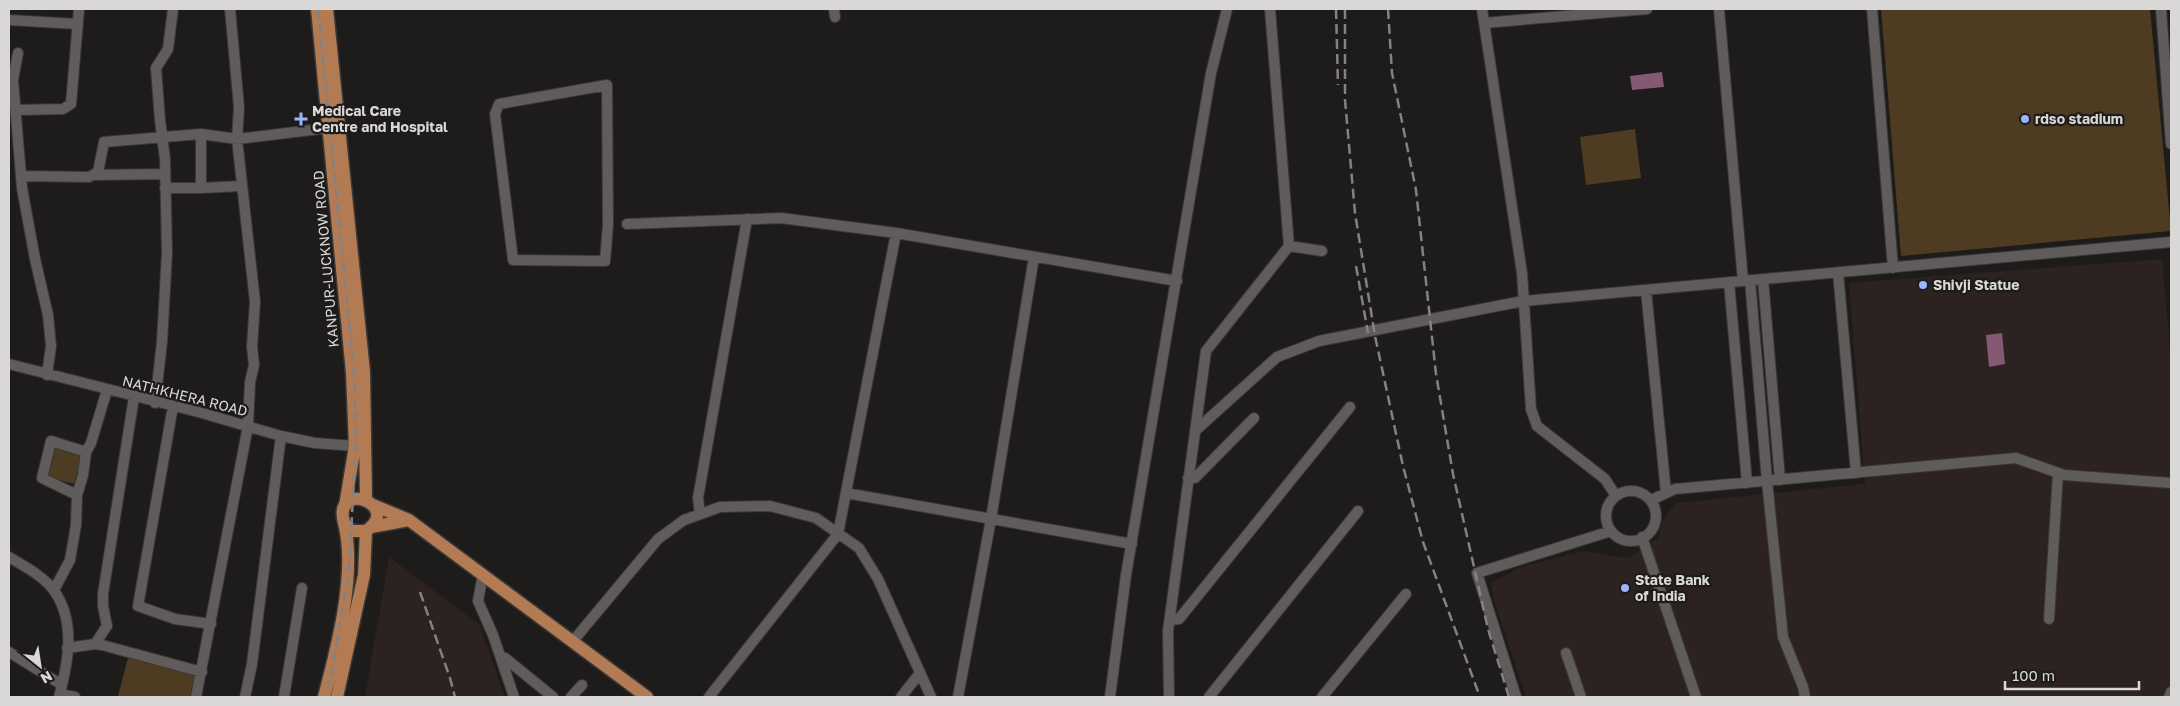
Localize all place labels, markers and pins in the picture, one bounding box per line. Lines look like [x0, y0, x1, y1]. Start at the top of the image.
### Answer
place label: Medical Care Centre and Hospital [312, 102, 448, 135]
place label: rdso stadium [2035, 110, 2123, 127]
marker: Medical Care Centre and Hospital [294, 112, 308, 126]
marker: rdso stadium [2019, 113, 2031, 125]
place label: Shivji Statue [1933, 276, 2019, 293]
marker: Shivji Statue [1917, 279, 1929, 291]
place label: State Bank of India [1635, 571, 1710, 604]
marker: State Bank of India [1619, 582, 1631, 594]

